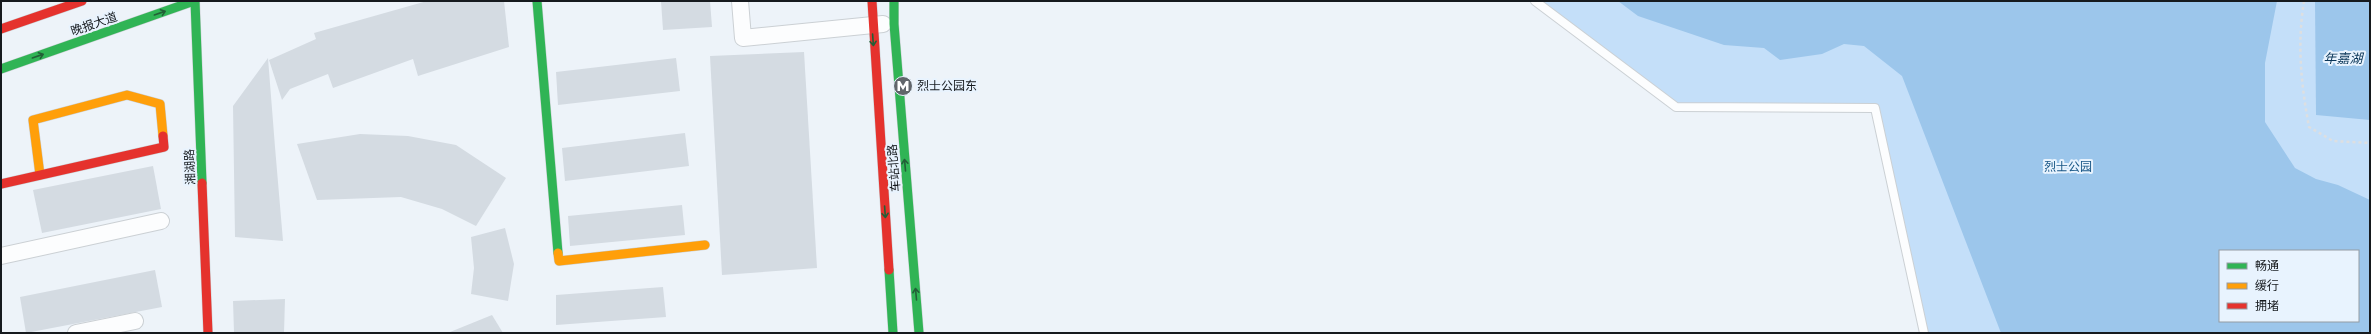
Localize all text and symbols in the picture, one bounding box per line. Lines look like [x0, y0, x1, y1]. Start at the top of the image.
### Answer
one-way arrow [154, 9, 167, 16]
street label: 晚报大道 [69, 10, 120, 40]
one-way arrow [870, 33, 877, 46]
one-way arrow [31, 52, 44, 59]
water label: 年嘉湖 [2323, 52, 2364, 68]
metro station icon: 烈士公园东 [892, 75, 914, 97]
place label: 烈士公园东 [917, 79, 977, 95]
street label: 车站北路 [885, 143, 905, 193]
street label: 湘湖路 [182, 149, 200, 185]
one-way arrow [902, 159, 909, 172]
park label: 烈士公园 [2044, 160, 2092, 176]
one-way arrow [882, 205, 889, 218]
legend [2219, 250, 2359, 322]
text: 畅通 [2255, 259, 2279, 275]
text: 缓行 [2255, 279, 2279, 295]
one-way arrow [912, 288, 919, 301]
text: 拥堵 [2255, 299, 2279, 315]

